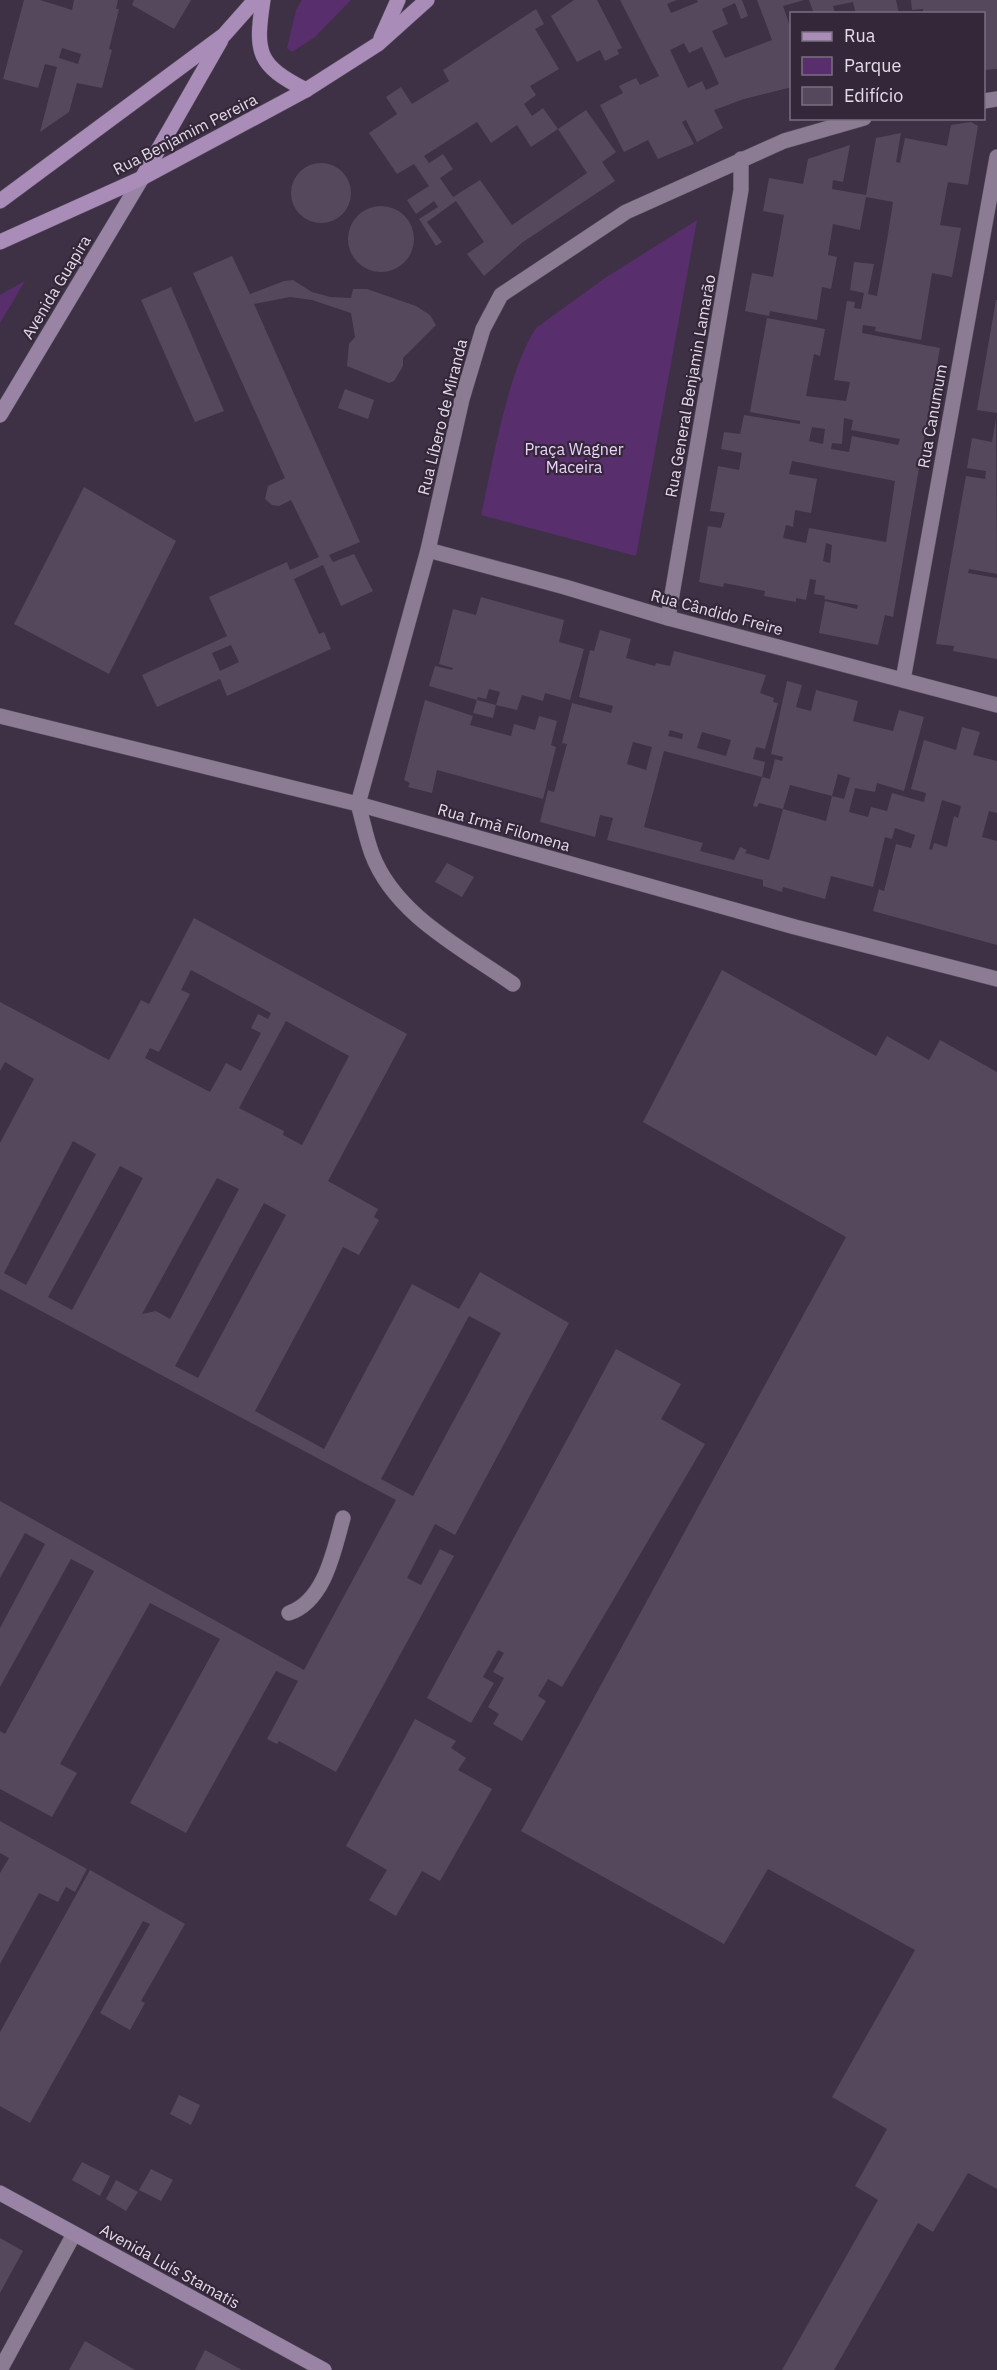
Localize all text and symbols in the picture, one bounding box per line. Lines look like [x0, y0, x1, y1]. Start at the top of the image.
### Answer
legend [790, 12, 985, 120]
text: Rua [844, 24, 876, 47]
text: Parque [844, 54, 902, 77]
text: Edifício [844, 84, 903, 107]
street label: Rua Benjamim Pereira [109, 89, 261, 179]
street label: Avenida Guapira [17, 231, 95, 343]
street label: Rua General Benjamin Lamarão [661, 273, 719, 499]
street label: Rua Líbero de Miranda [413, 336, 471, 497]
street label: Rua Canumum [913, 362, 951, 470]
park label: Praça Wagner Maceira [524, 439, 624, 477]
street label: Rua Cândido Freire [649, 585, 786, 639]
street label: Rua Irmã Filomena [435, 799, 573, 856]
street label: Avenida Luís Stamatis [96, 2219, 244, 2313]

